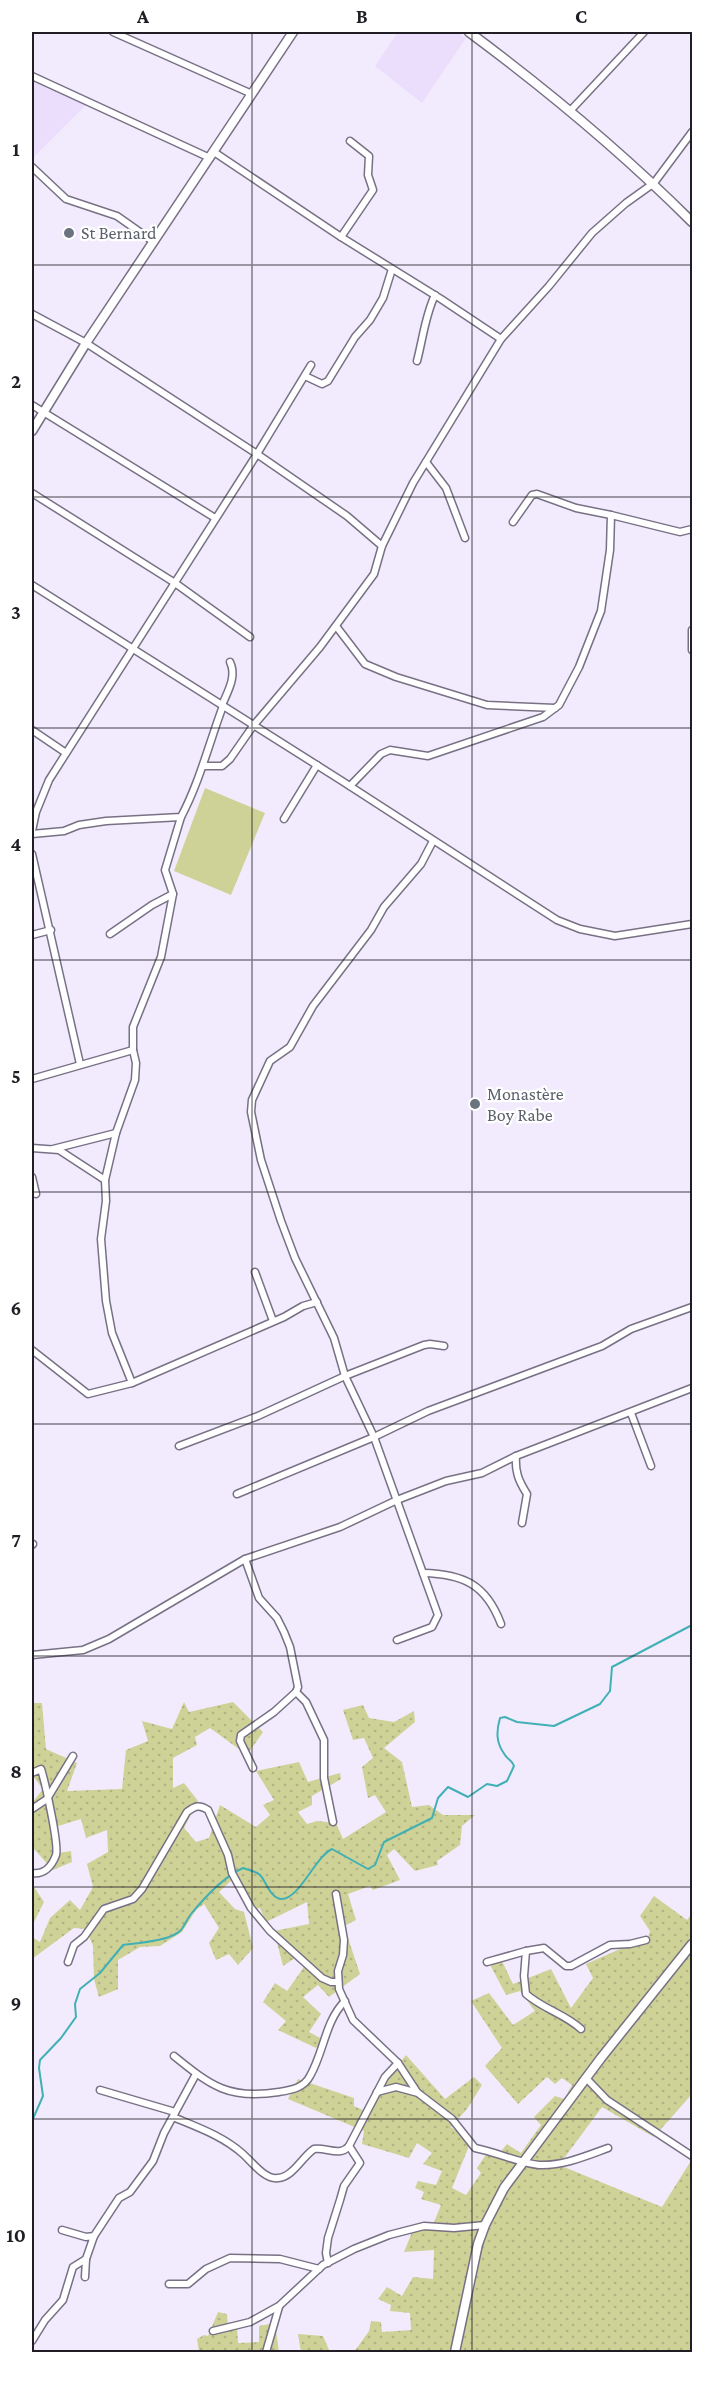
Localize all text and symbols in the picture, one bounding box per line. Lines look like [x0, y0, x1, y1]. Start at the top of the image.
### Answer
text: A [136, 5, 150, 27]
text: B [356, 5, 368, 27]
text: C [575, 5, 587, 27]
text: 1 [12, 138, 20, 160]
place label: St Bernard [81, 223, 157, 243]
marker: St Bernard [62, 226, 76, 240]
text: 2 [11, 370, 21, 392]
text: 3 [11, 601, 21, 623]
text: 4 [11, 833, 22, 855]
text: 5 [11, 1065, 21, 1087]
place label: Monastère Boy Rabe [487, 1084, 564, 1125]
marker: Monastère Boy Rabe [468, 1097, 482, 1111]
text: 6 [11, 1297, 21, 1319]
text: 7 [11, 1529, 21, 1551]
text: 8 [10, 1760, 22, 1782]
text: 9 [11, 1992, 21, 2014]
text: 10 [6, 2224, 26, 2246]

